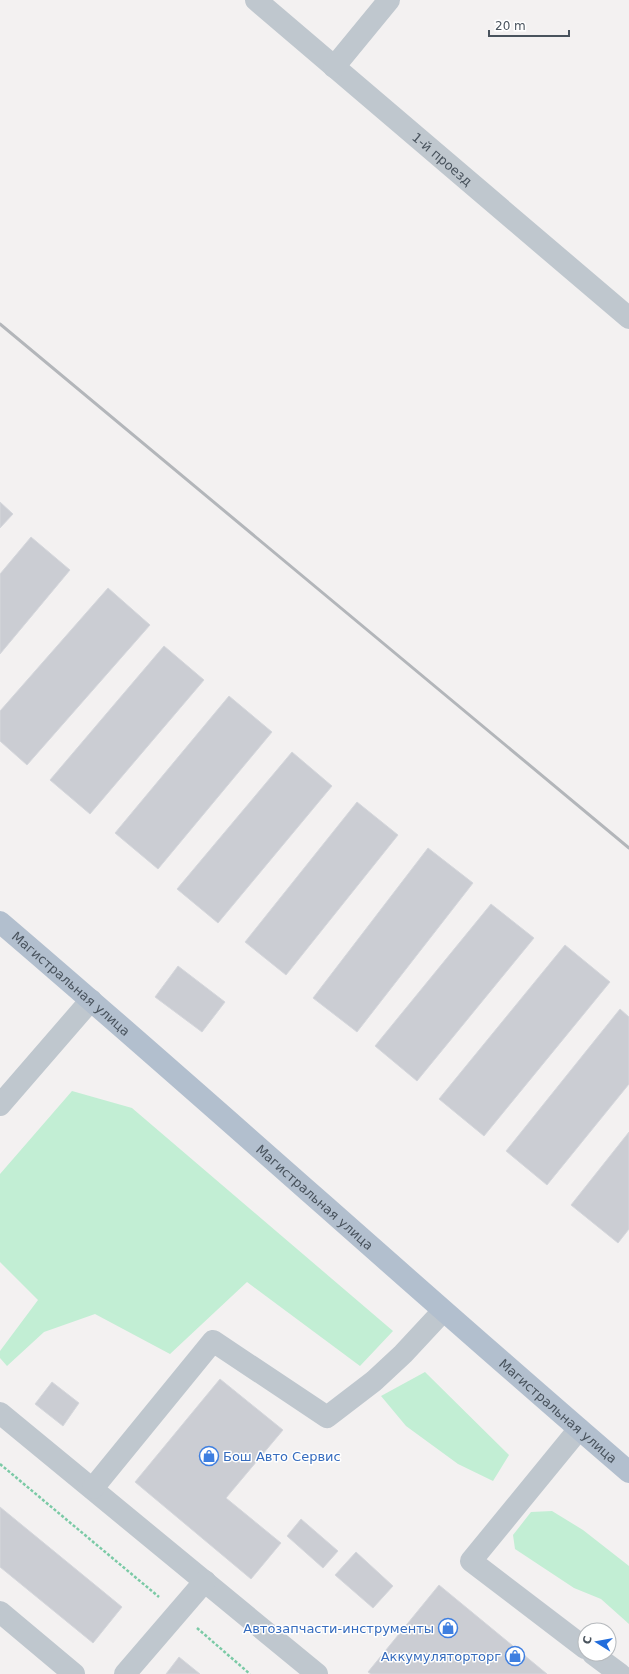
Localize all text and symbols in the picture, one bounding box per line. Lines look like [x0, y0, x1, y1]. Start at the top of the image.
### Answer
scale bar [489, 12, 569, 38]
text: 20 m [495, 19, 526, 33]
street label: 1-й проезд [409, 129, 476, 189]
street label: Магистральная улица [9, 928, 133, 1039]
street label: Магистральная улица [253, 1141, 376, 1253]
street label: Магистральная улица [496, 1356, 620, 1466]
shop icon: Бош Авто Сервис [198, 1445, 220, 1467]
place label: Бош Авто Сервис [223, 1449, 341, 1464]
shop icon: Автозапчасти-инструменты [437, 1617, 459, 1639]
place label: Автозапчасти-инструменты [243, 1621, 434, 1636]
north arrow [577, 1622, 617, 1662]
text: С [581, 1635, 595, 1645]
shop icon: Аккумуляторторг [504, 1645, 526, 1667]
place label: Аккумуляторторг [381, 1649, 501, 1664]

